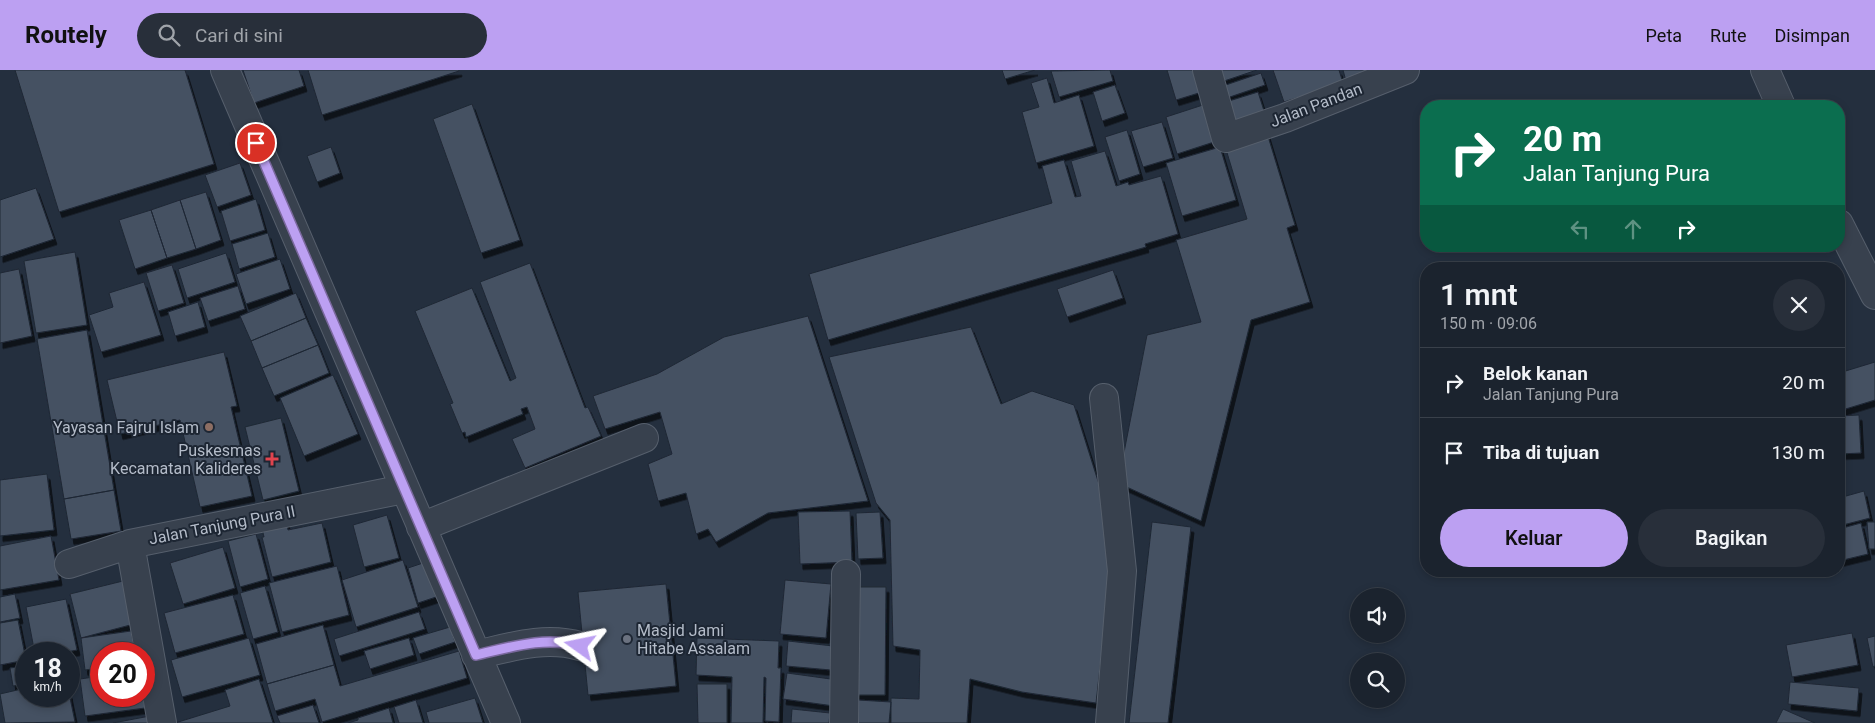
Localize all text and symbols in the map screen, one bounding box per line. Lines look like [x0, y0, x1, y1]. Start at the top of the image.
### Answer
search box [137, 13, 487, 58]
text: Routely [25, 21, 107, 49]
icon: search [155, 21, 183, 49]
text: Cari di sini [195, 24, 283, 47]
text: Peta [1646, 25, 1682, 46]
text: Rute [1710, 25, 1747, 46]
text: Disimpan [1775, 25, 1850, 46]
street label: Jalan Pandan [1267, 79, 1365, 131]
text: 20 m [1523, 119, 1602, 160]
icon: right [1440, 120, 1505, 185]
pin [235, 122, 277, 164]
icon: arrive [242, 129, 270, 157]
text: Jalan Tanjung Pura [1523, 161, 1710, 186]
icon: left [1566, 215, 1594, 243]
icon: ahead [1619, 215, 1647, 243]
icon: right [1672, 215, 1700, 243]
text: 1 mnt [1440, 277, 1518, 312]
button: close [1773, 279, 1825, 331]
text: 150 m · 09:06 [1440, 314, 1537, 333]
text: Belok kanan [1483, 362, 1588, 385]
icon: right [1440, 369, 1468, 397]
text: 20 m [1782, 371, 1825, 394]
text: Jalan Tanjung Pura [1483, 385, 1619, 404]
place label: Yayasan Fajrul Islam [53, 418, 199, 437]
marker: Yayasan Fajrul Islam [203, 421, 215, 433]
icon: arrive [1440, 439, 1468, 467]
place label: Puskesmas Kecamatan Kalideres [110, 441, 261, 478]
text: Tiba di tujuan [1483, 441, 1599, 464]
text: 130 m [1772, 441, 1825, 464]
marker: Puskesmas Kecamatan Kalideres [265, 452, 279, 466]
street label: Jalan Tanjung Pura II [147, 501, 297, 549]
button: Keluar [1440, 509, 1628, 567]
button: Bagikan [1638, 509, 1825, 567]
map controls [1350, 588, 1405, 708]
button: sound [1350, 588, 1405, 643]
position arrow [553, 619, 605, 671]
place label: Masjid Jami Hitabe Assalam [637, 621, 750, 658]
marker: Masjid Jami Hitabe Assalam [621, 633, 633, 645]
speed limit sign: 20 [90, 642, 155, 707]
button: search [1350, 653, 1405, 708]
text: 18 [33, 654, 62, 683]
text: km/h [33, 680, 62, 694]

